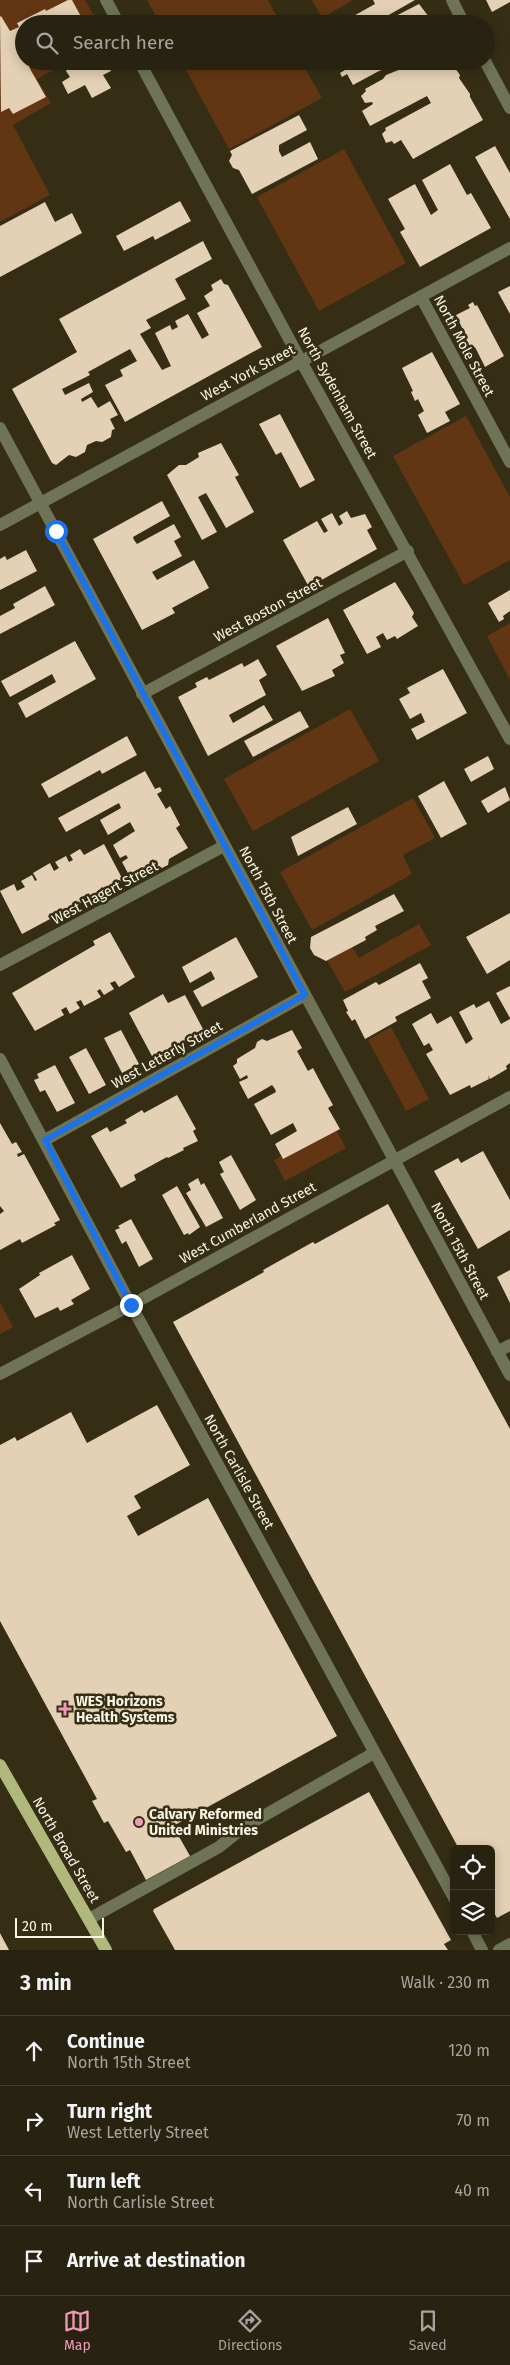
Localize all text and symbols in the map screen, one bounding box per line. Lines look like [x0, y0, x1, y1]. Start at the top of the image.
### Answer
search box [15, 15, 495, 70]
icon: search [33, 29, 61, 57]
text: Search here [73, 31, 174, 54]
street label: North Mole Street [430, 292, 498, 400]
street label: North Sydenham Street [294, 324, 381, 463]
street label: West York Street [198, 341, 299, 405]
route start [45, 520, 68, 543]
street label: West Boston Street [211, 574, 326, 646]
street label: North 15th Street [235, 843, 301, 948]
street label: West Hagert Street [49, 857, 162, 928]
street label: West Letterly Street [109, 1017, 226, 1093]
street label: West Cumberland Street [177, 1178, 320, 1268]
street label: North 15th Street [427, 1199, 493, 1304]
route end [120, 1294, 143, 1317]
street label: North Carlisle Street [200, 1412, 278, 1533]
place label: WES Horizons Health Systems [76, 1693, 175, 1726]
marker: WES Horizons Health Systems [58, 1702, 72, 1716]
street label: North Broad Street [29, 1794, 104, 1907]
place label: Calvary Reformed United Ministries [149, 1806, 262, 1839]
marker: Calvary Reformed United Ministries [133, 1816, 145, 1828]
map controls [450, 1845, 495, 1935]
button: locate [450, 1845, 495, 1890]
button: layers [450, 1890, 495, 1935]
scale bar [15, 1915, 104, 1938]
text: 20 m [22, 1918, 52, 1935]
text: 3 min [20, 1970, 72, 1996]
text: Walk · 230 m [401, 1973, 490, 1992]
text: Continue [67, 2030, 145, 2053]
icon: ahead [20, 2037, 48, 2065]
text: 120 m [448, 2041, 490, 2060]
text: North 15th Street [67, 2053, 190, 2072]
text: Turn right [67, 2100, 152, 2123]
icon: right [20, 2107, 48, 2135]
text: 70 m [456, 2111, 490, 2130]
text: West Letterly Street [67, 2123, 209, 2142]
text: Turn left [67, 2170, 141, 2193]
icon: left [20, 2177, 48, 2205]
text: 40 m [455, 2181, 490, 2200]
text: North Carlisle Street [67, 2193, 214, 2212]
icon: arrive [20, 2247, 48, 2275]
text: Arrive at destination [67, 2249, 246, 2272]
tab: Map [63, 2307, 91, 2354]
tab: Directions [218, 2307, 282, 2354]
tab: Saved [409, 2307, 447, 2354]

